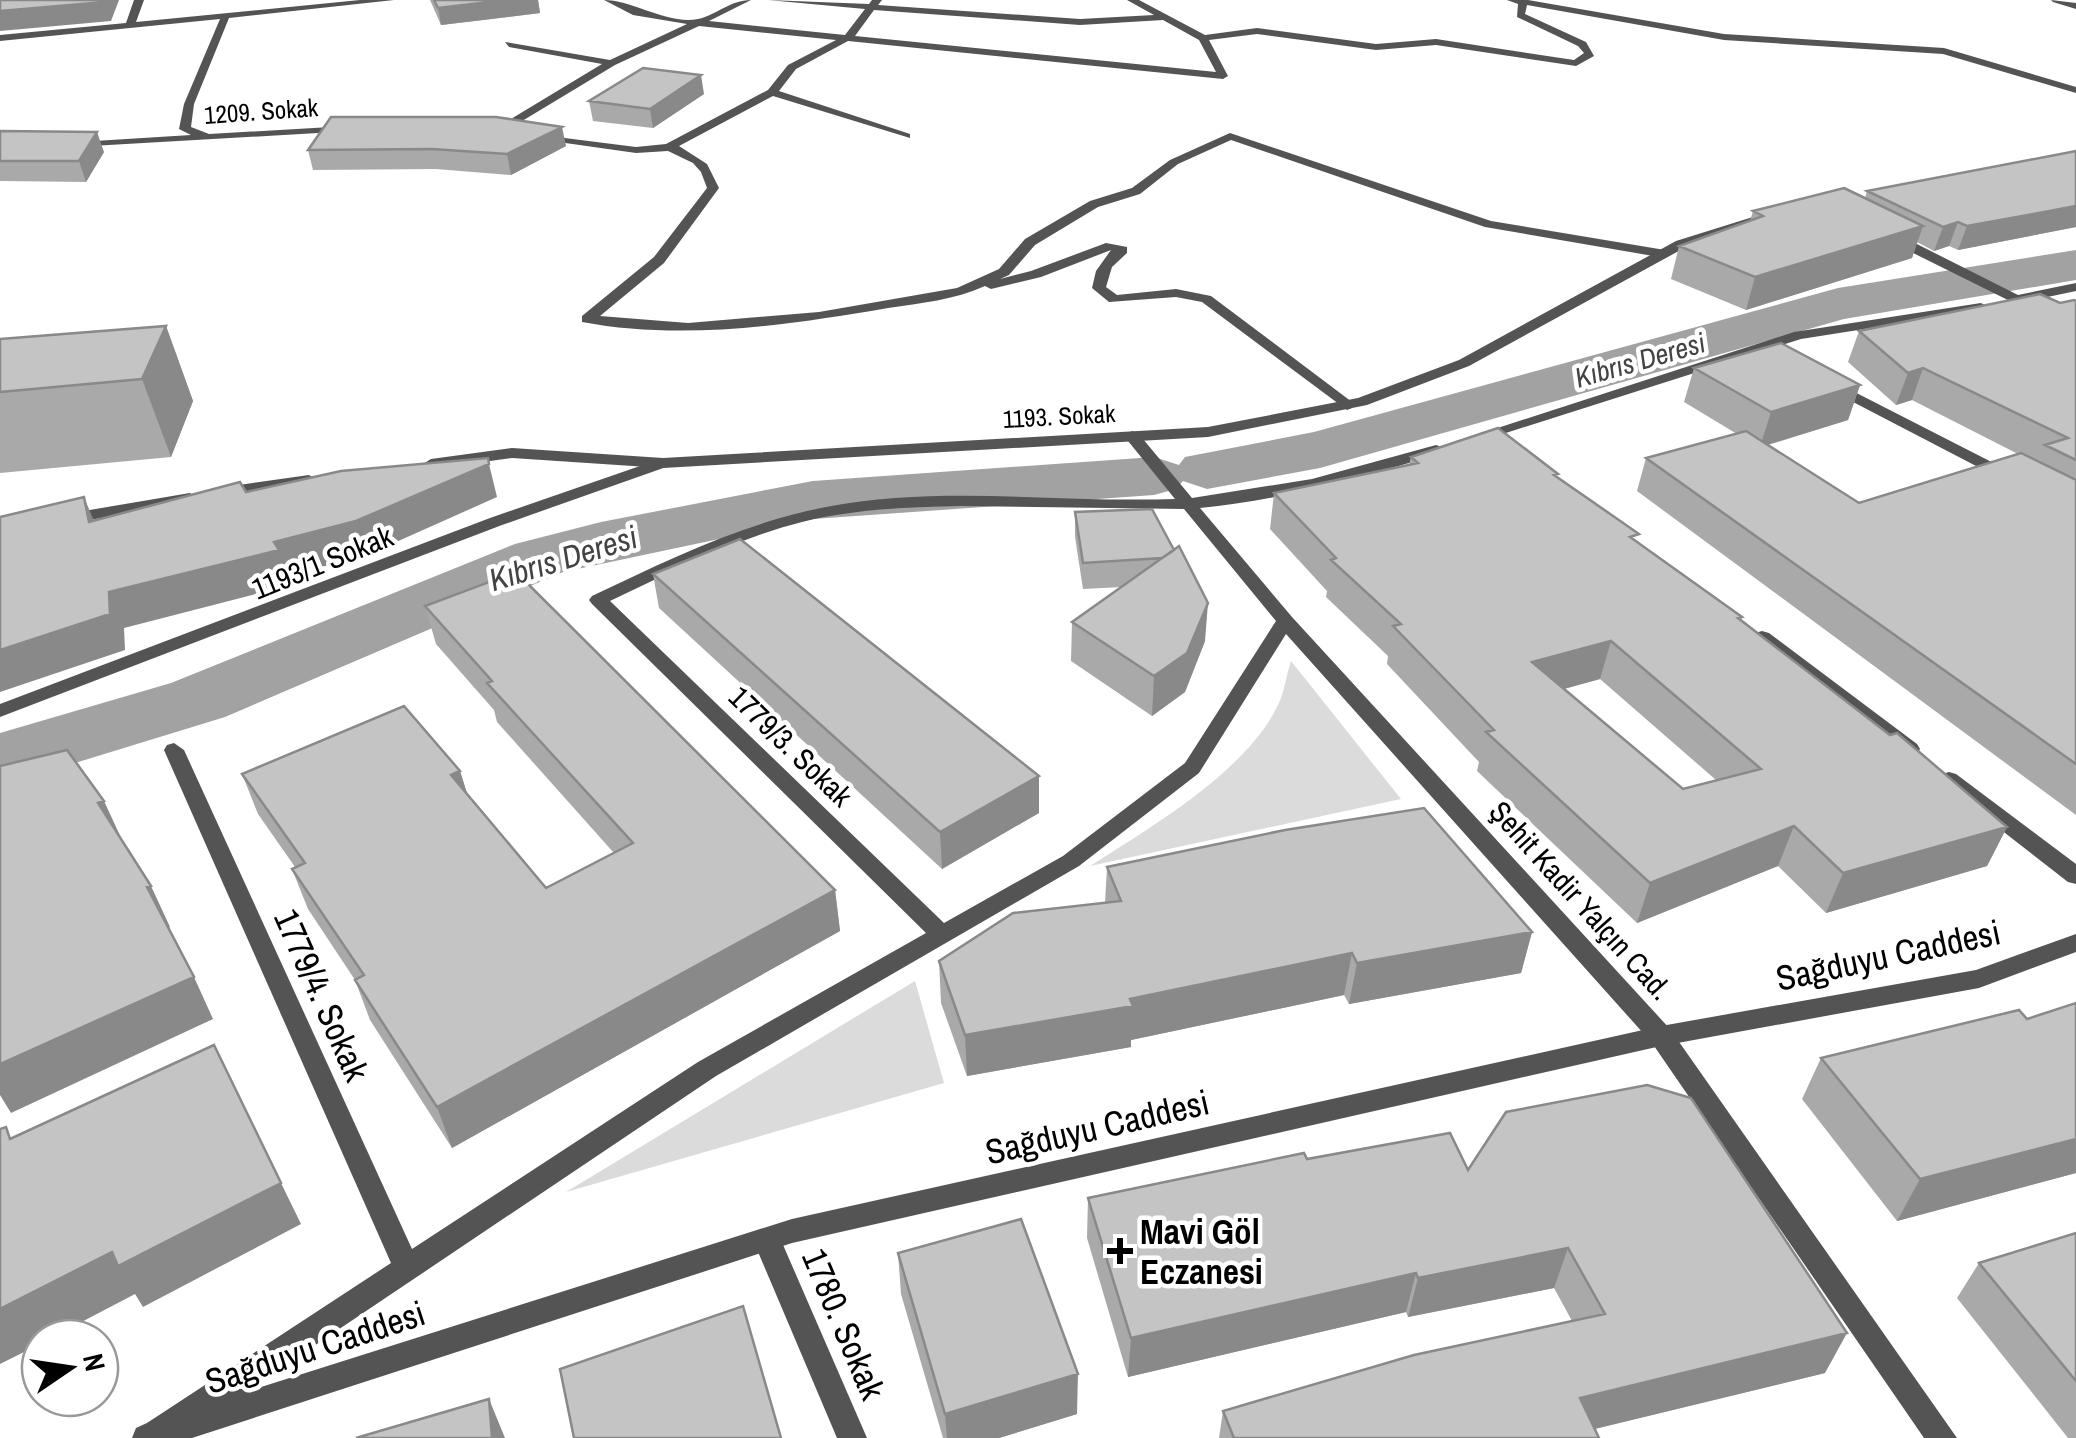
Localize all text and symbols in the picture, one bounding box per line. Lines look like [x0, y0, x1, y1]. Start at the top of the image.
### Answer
street label: 1209. Sokak [203, 90, 320, 132]
water label: Kıbrıs Deresi [1570, 323, 1710, 397]
street label: 1193. Sokak [1002, 396, 1117, 436]
street label: 1193/1 Sokak [246, 515, 399, 608]
water label: Kıbrıs Deresi [483, 515, 643, 601]
street label: 1779/3. Sokak [721, 677, 862, 816]
street label: Şehit Kadir Yalçın Cad. [1481, 792, 1681, 1008]
street label: 1779/4. Sokak [263, 902, 381, 1089]
street label: Sağduyu Caddesi [1772, 908, 2004, 1002]
street label: Sağduyu Caddesi [981, 1078, 1213, 1176]
place label: Mavi Göl Eczanesi [1140, 1208, 1263, 1295]
marker: Mavi Göl Eczanesi [1109, 1240, 1131, 1262]
street label: 1780. Sokak [791, 1241, 897, 1407]
street label: Sağduyu Caddesi [199, 1289, 431, 1405]
north arrow [20, 1318, 120, 1418]
text: N [74, 1350, 115, 1375]

